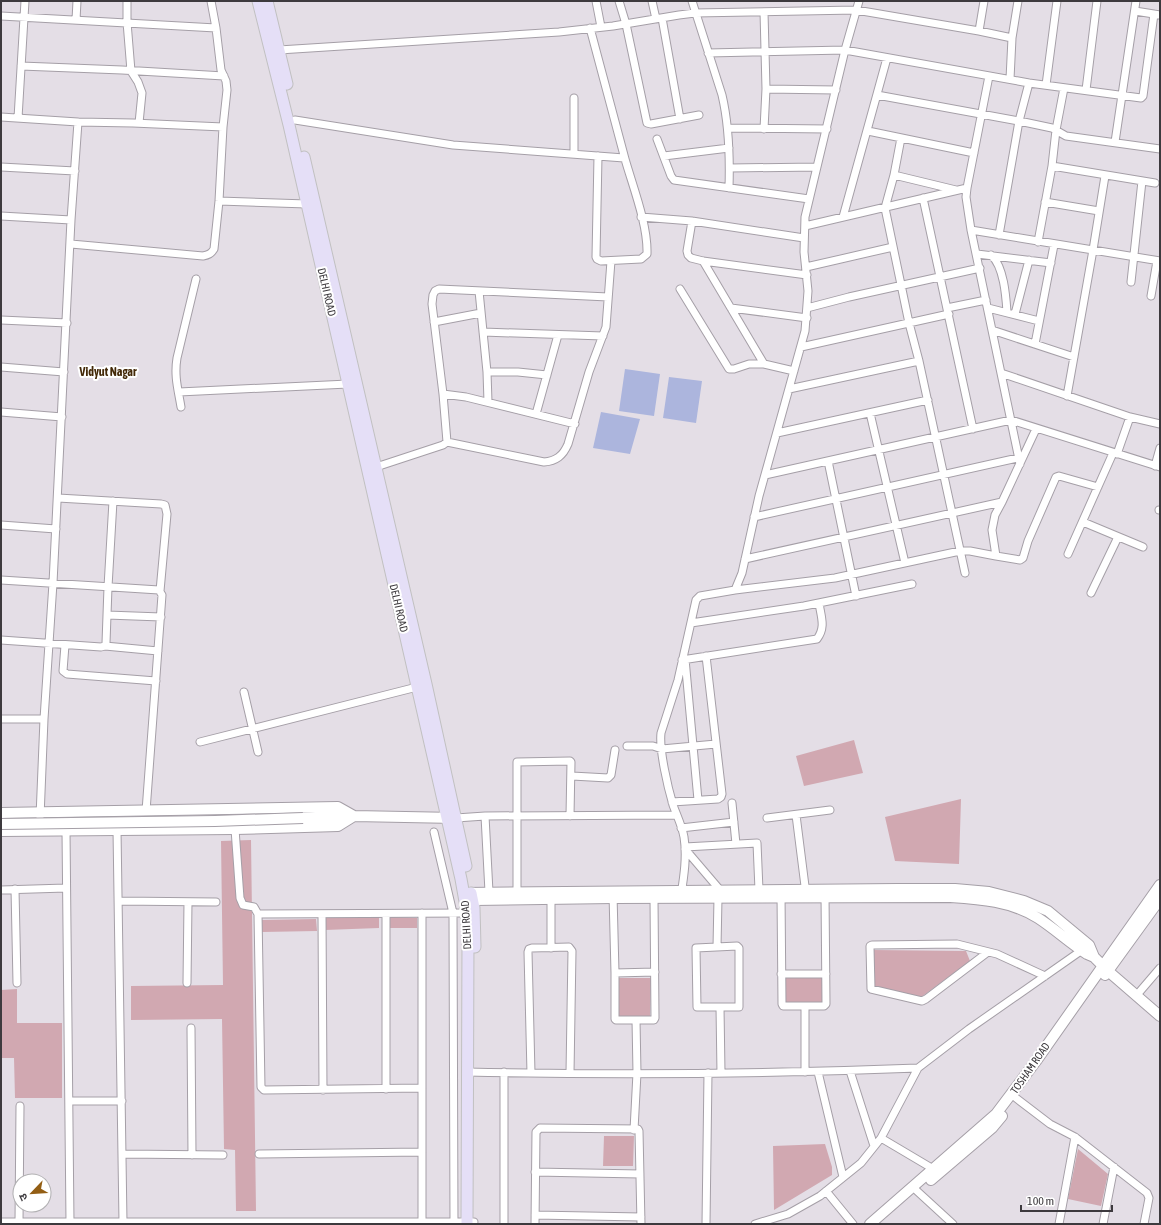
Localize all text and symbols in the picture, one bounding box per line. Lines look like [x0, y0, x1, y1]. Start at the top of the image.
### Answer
street label: DELHI ROAD [316, 267, 338, 317]
district label: Vidyut Nagar [79, 365, 137, 379]
street label: DELHI ROAD [388, 583, 410, 633]
street label: DELHI ROAD [459, 900, 473, 950]
street label: TOSHAM ROAD [1008, 1040, 1052, 1096]
north arrow [12, 1173, 52, 1213]
scale bar [1021, 1187, 1112, 1213]
text: उ [16, 1191, 30, 1203]
text: 100 m [1027, 1194, 1054, 1208]

